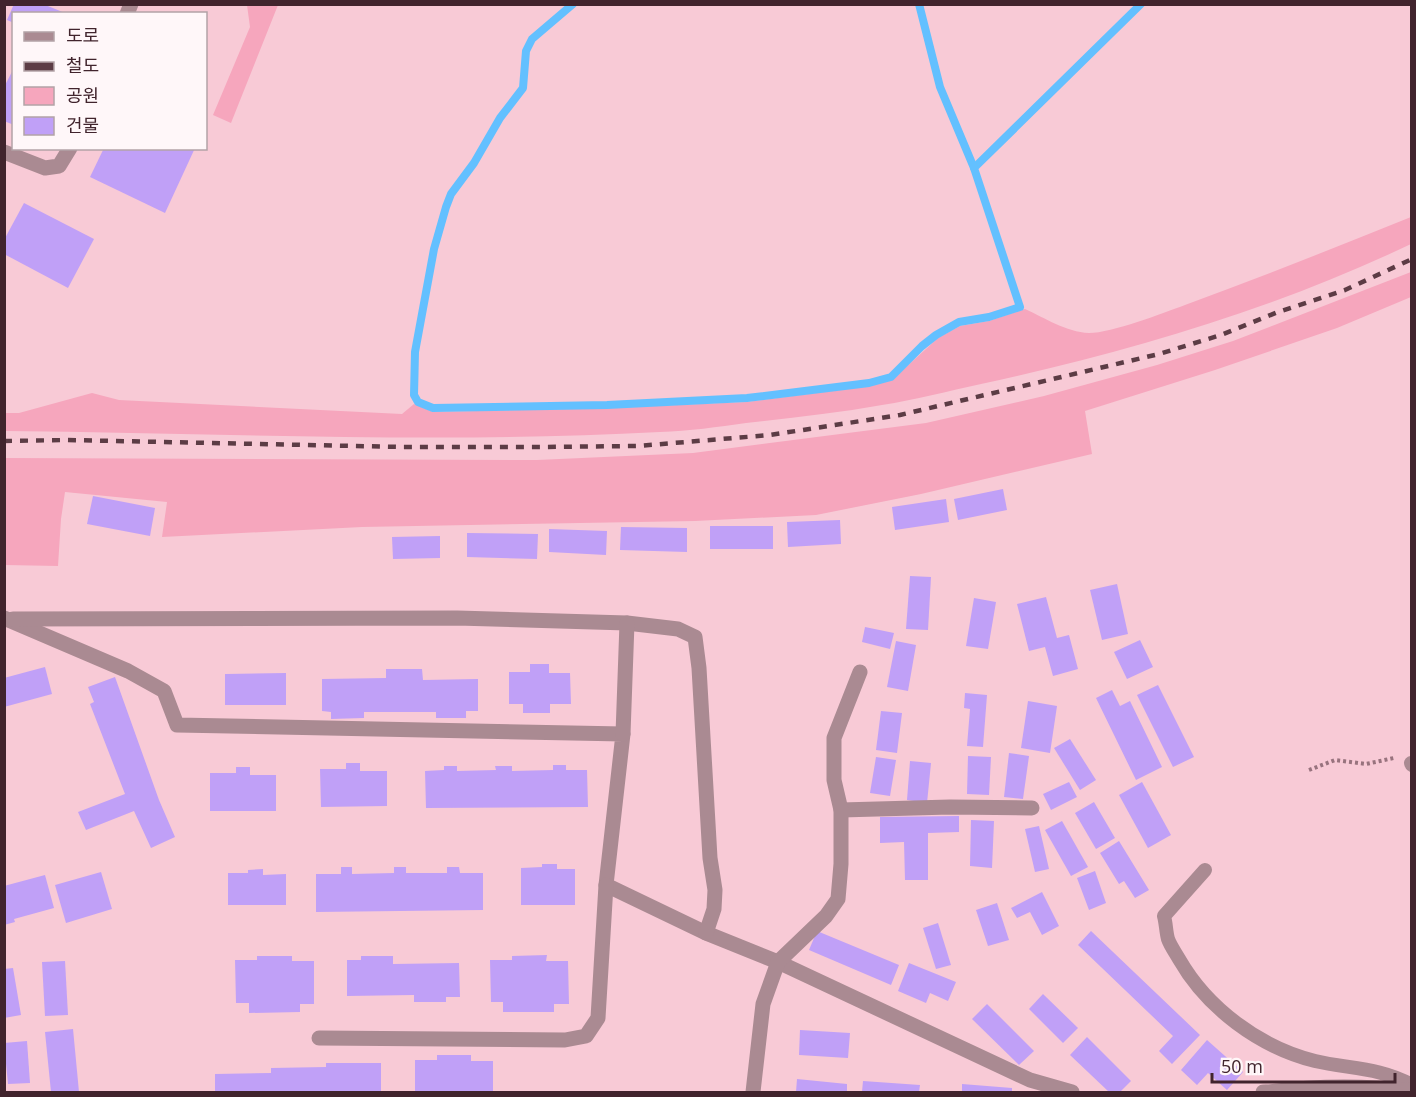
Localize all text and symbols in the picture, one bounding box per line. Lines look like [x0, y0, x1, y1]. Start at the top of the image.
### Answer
legend [12, 12, 207, 150]
text: 도로 [66, 23, 99, 47]
text: 철도 [66, 53, 99, 77]
text: 공원 [66, 83, 99, 107]
text: 건물 [66, 113, 99, 137]
scale bar [1212, 1046, 1395, 1084]
text: 50 m [1221, 1054, 1263, 1078]

